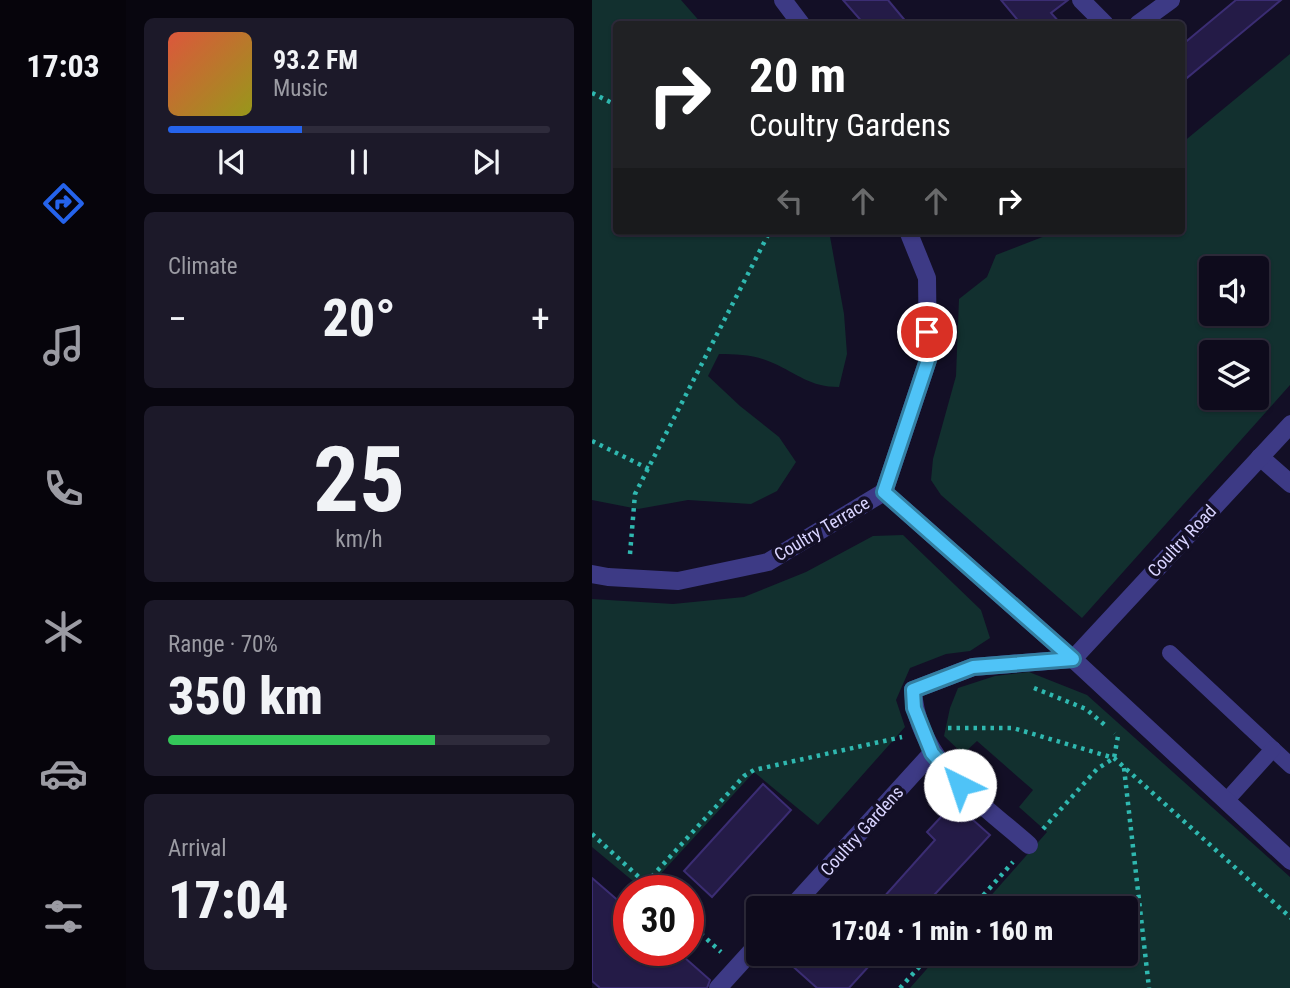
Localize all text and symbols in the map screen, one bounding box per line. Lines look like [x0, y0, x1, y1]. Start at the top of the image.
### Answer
text: 93.2 FM [273, 45, 358, 75]
text: 17:03 [26, 47, 100, 85]
text: 20 m [749, 47, 846, 104]
icon: right [634, 49, 725, 140]
text: Music [273, 75, 328, 102]
text: Coultry Gardens [749, 106, 951, 144]
icon: previous [213, 143, 251, 181]
icon: pause [340, 143, 378, 181]
icon: next [467, 143, 505, 181]
icon: directions [39, 179, 88, 228]
icon: left [771, 182, 809, 220]
icon: ahead [844, 182, 882, 220]
icon: ahead [917, 182, 955, 220]
icon: right [990, 182, 1028, 220]
text: Climate [168, 253, 238, 280]
map controls [1199, 256, 1269, 410]
button: sound [1199, 256, 1269, 326]
text: 20° [322, 288, 396, 349]
text: − [168, 297, 187, 341]
text: + [531, 297, 550, 341]
pin [897, 302, 957, 362]
icon: arrive [908, 313, 946, 351]
icon: music [39, 321, 88, 370]
button: layers [1199, 340, 1269, 410]
text: 25 [313, 427, 405, 533]
icon: phone [39, 464, 88, 513]
street label: Coultry Terrace [770, 492, 873, 565]
street label: Coultry Road [1143, 500, 1220, 581]
text: km/h [335, 526, 383, 553]
icon: climate [39, 607, 88, 656]
text: Range · 70% [168, 631, 278, 658]
text: 350 km [168, 666, 323, 727]
position arrow [923, 748, 997, 822]
icon: car [39, 749, 88, 798]
street label: Coultry Gardens [816, 781, 907, 880]
text: Arrival [168, 835, 227, 862]
text: 17:04 [168, 870, 288, 931]
speed limit sign: 30 [613, 875, 704, 966]
icon: filters [39, 892, 88, 941]
text: 17:04 · 1 min · 160 m [831, 916, 1053, 946]

